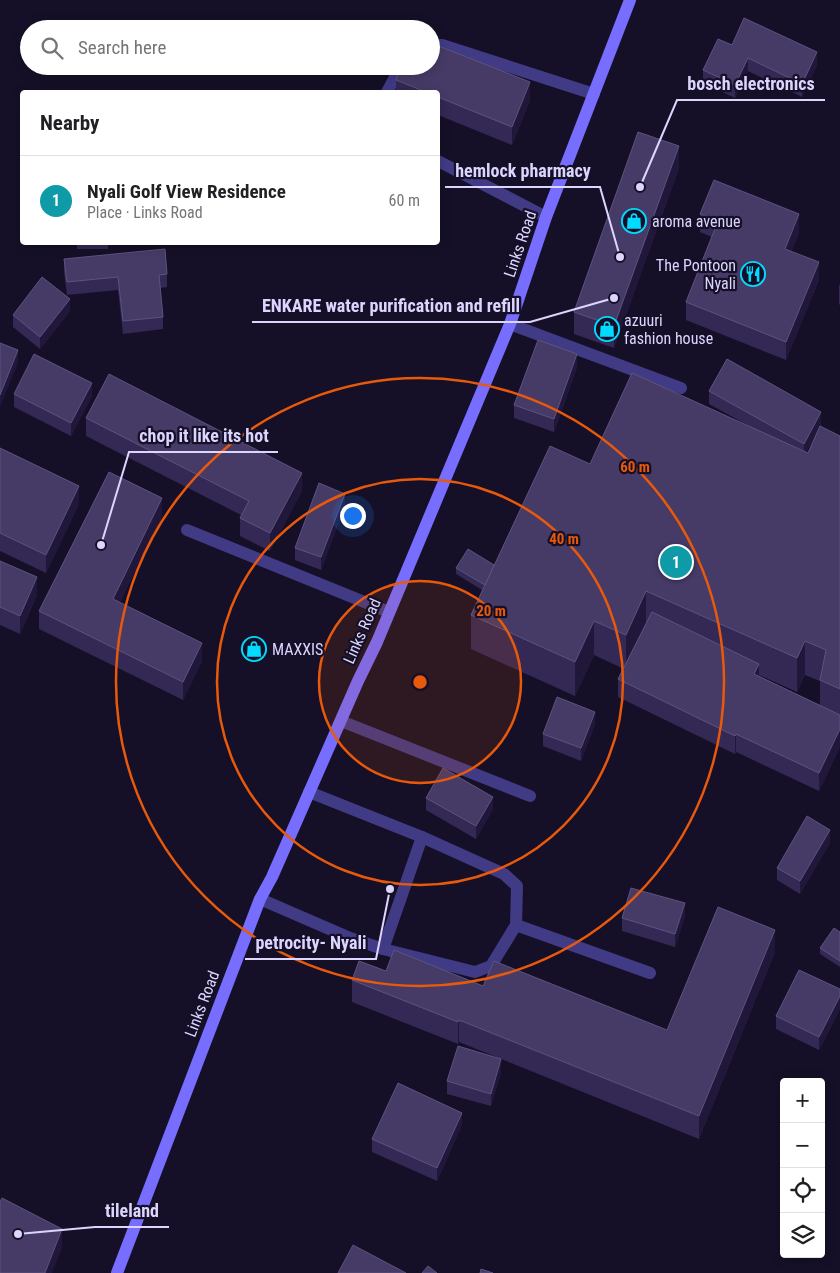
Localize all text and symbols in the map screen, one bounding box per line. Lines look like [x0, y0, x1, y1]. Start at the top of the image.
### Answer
search box [20, 20, 440, 75]
icon: search [38, 34, 66, 62]
text: Search here [78, 36, 166, 59]
callout: bosch electronics [677, 67, 825, 100]
text: bosch electronics [687, 73, 815, 94]
text: Nearby [40, 111, 99, 135]
callout: hemlock pharmacy [445, 154, 600, 187]
text: hemlock pharmacy [455, 160, 591, 181]
text: Nyali Golf View Residence [87, 180, 286, 203]
text: 1 [52, 191, 60, 210]
text: 60 m [388, 191, 420, 210]
text: Place · Links Road [87, 203, 203, 222]
street label: Links Road [500, 208, 540, 280]
shop icon: aroma avenue [621, 208, 647, 234]
place label: aroma avenue [652, 212, 741, 231]
place label: The Pontoon Nyali [656, 256, 736, 293]
restaurant icon: The Pontoon Nyali [740, 261, 766, 287]
callout: ENKARE water purification and refill [252, 289, 530, 322]
text: ENKARE water purification and refill [262, 295, 520, 316]
place label: azuuri fashion house [624, 311, 713, 348]
shop icon: azuuri fashion house [594, 316, 620, 342]
callout: chop it like its hot [129, 419, 278, 452]
text: chop it like its hot [139, 425, 269, 446]
text: 60 m [620, 458, 650, 476]
your location [340, 503, 366, 529]
text: 40 m [549, 530, 579, 548]
pin: 1 [660, 543, 692, 581]
street label: Links Road [339, 595, 385, 667]
text: 20 m [476, 602, 506, 620]
shop icon: MAXXIS [241, 636, 267, 662]
place label: MAXXIS [272, 640, 323, 659]
centre of rings [411, 673, 429, 691]
callout: petrocity- Nyali [245, 926, 376, 959]
text: petrocity- Nyali [255, 932, 367, 953]
street label: Links Road [181, 968, 223, 1040]
map controls [780, 1078, 825, 1258]
button: + [780, 1078, 825, 1123]
button: − [780, 1123, 825, 1168]
button: locate [780, 1168, 825, 1213]
callout: tileland [95, 1194, 169, 1227]
text: tileland [105, 1200, 159, 1221]
button: layers [780, 1213, 825, 1258]

